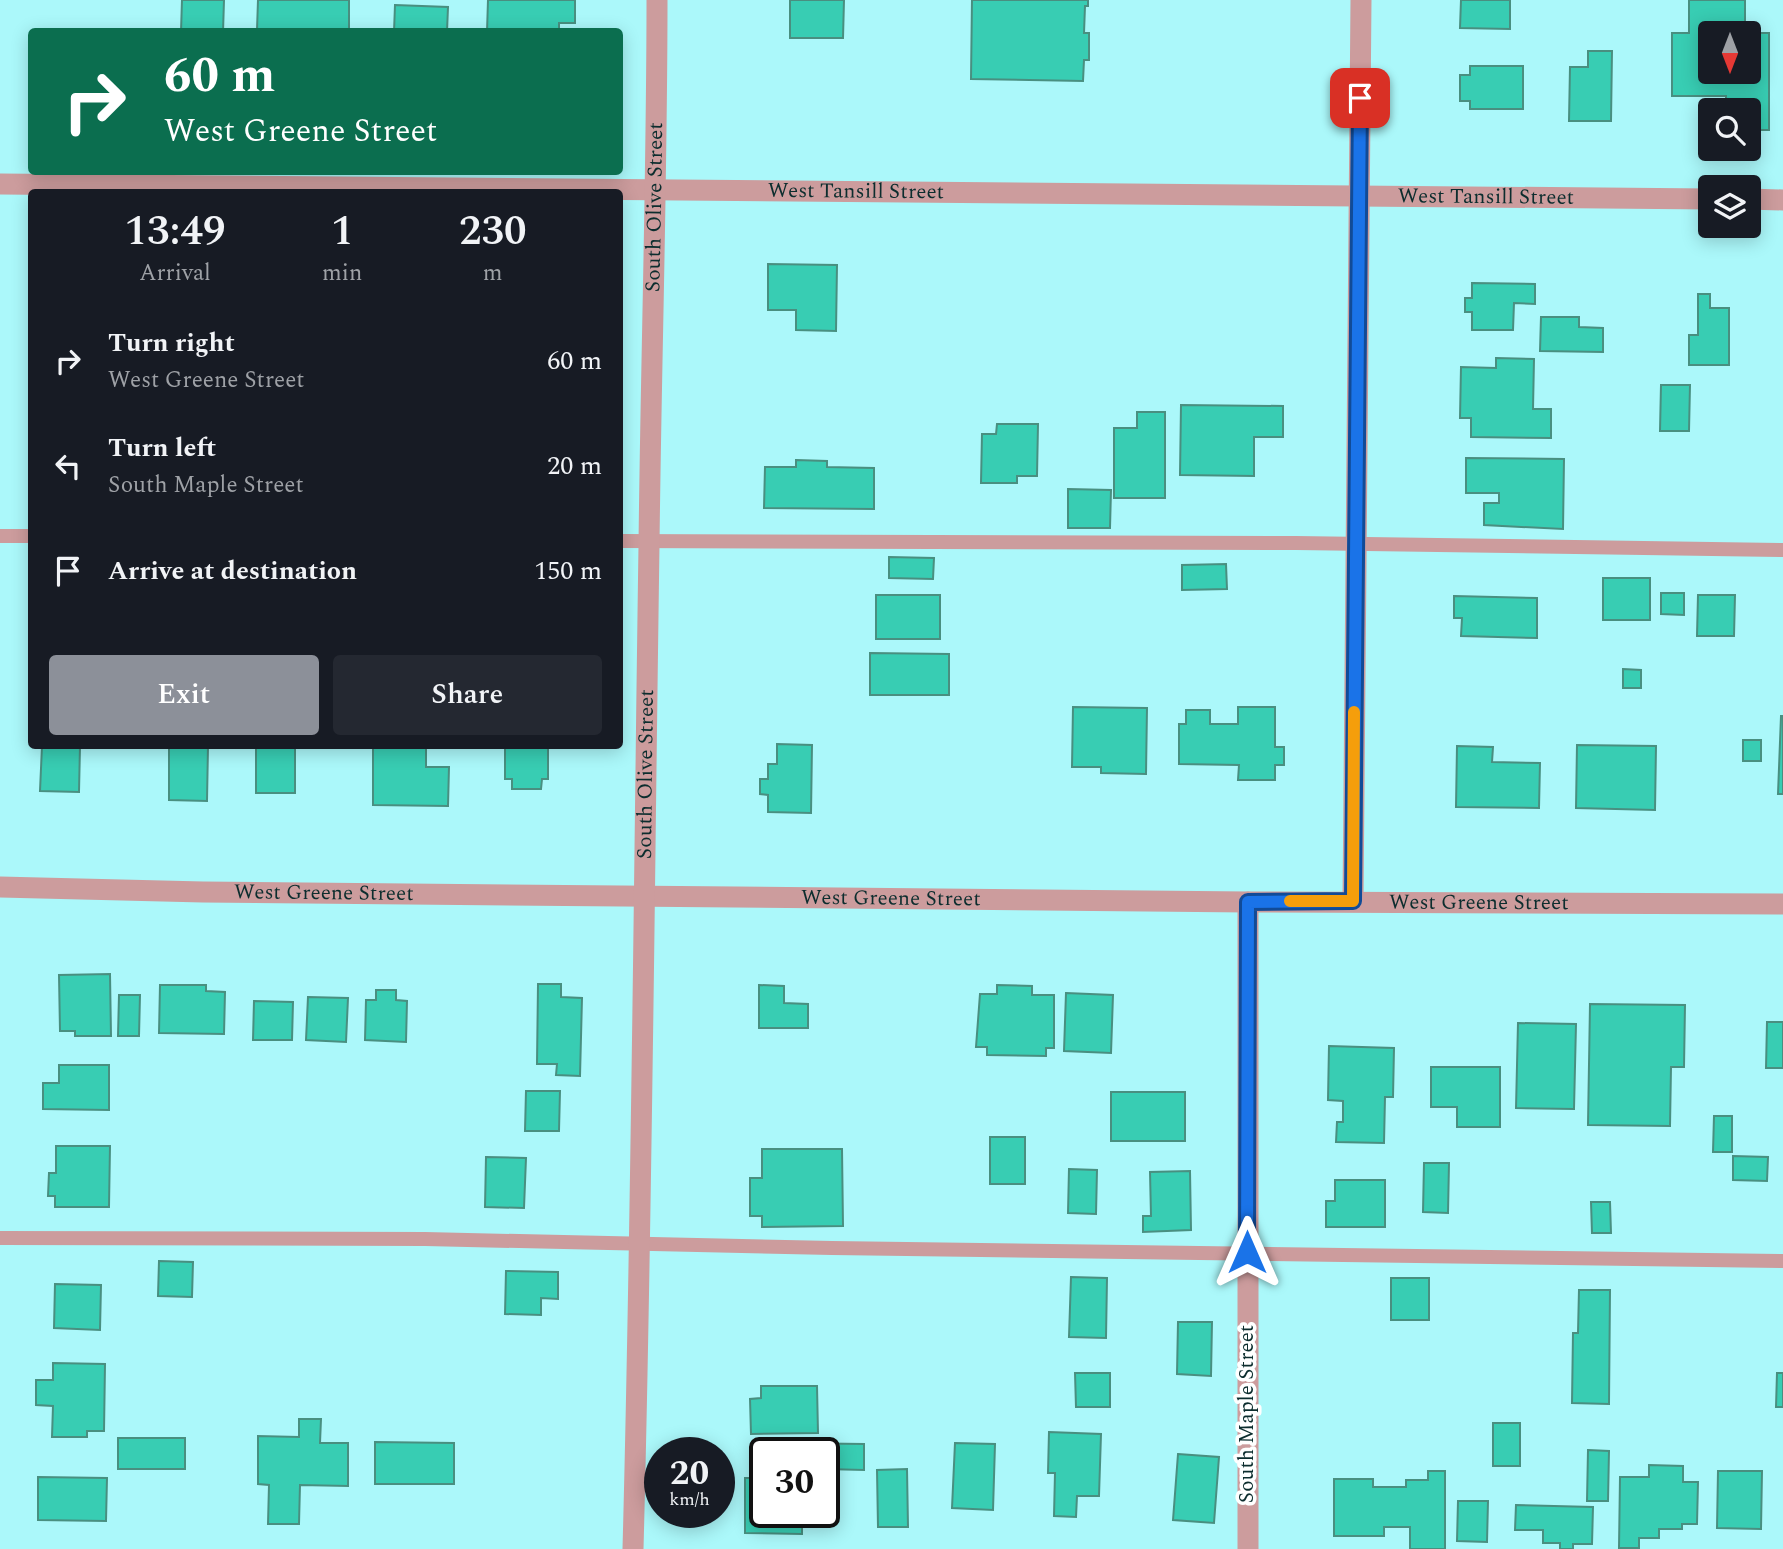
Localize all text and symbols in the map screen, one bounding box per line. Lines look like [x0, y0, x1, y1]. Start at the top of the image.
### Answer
north arrow [1698, 21, 1760, 84]
map controls [1698, 21, 1761, 238]
text: 60 m [164, 39, 275, 114]
icon: right [49, 56, 140, 147]
pin [1330, 68, 1390, 128]
icon: arrive [1341, 79, 1379, 117]
button: search [1698, 98, 1761, 161]
text: West Greene Street [164, 107, 437, 156]
street label: South Olive Street [637, 122, 672, 292]
street label: West Tansill Street [768, 175, 944, 208]
button: layers [1698, 175, 1761, 238]
street label: West Tansill Street [1398, 180, 1574, 214]
text: 13:49 [125, 200, 226, 263]
text: 1 [331, 200, 353, 263]
text: 230 [459, 200, 526, 263]
text: Arrival [139, 256, 211, 291]
text: min [322, 256, 362, 291]
text: m [483, 256, 503, 291]
text: Turn right [108, 323, 235, 363]
text: 60 m [547, 341, 602, 381]
icon: right [49, 342, 87, 380]
text: West Greene Street [108, 363, 305, 398]
text: Turn left [108, 428, 216, 468]
text: 20 m [547, 446, 602, 486]
icon: left [49, 447, 87, 485]
text: South Maple Street [108, 468, 304, 503]
text: Arrive at destination [108, 551, 357, 591]
text: 150 m [534, 551, 602, 591]
icon: arrive [49, 552, 87, 590]
button: Exit [49, 655, 319, 735]
button: Share [333, 655, 602, 735]
street label: South Olive Street [629, 689, 663, 859]
street label: West Greene Street [234, 876, 414, 910]
street label: West Greene Street [801, 882, 981, 915]
street label: West Greene Street [1389, 887, 1569, 919]
position arrow [1210, 1215, 1284, 1289]
street label: South Maple Street [1231, 1325, 1263, 1503]
speed limit sign: 30 [749, 1437, 840, 1528]
text: 20 [670, 1447, 709, 1500]
text: km/h [669, 1486, 710, 1513]

